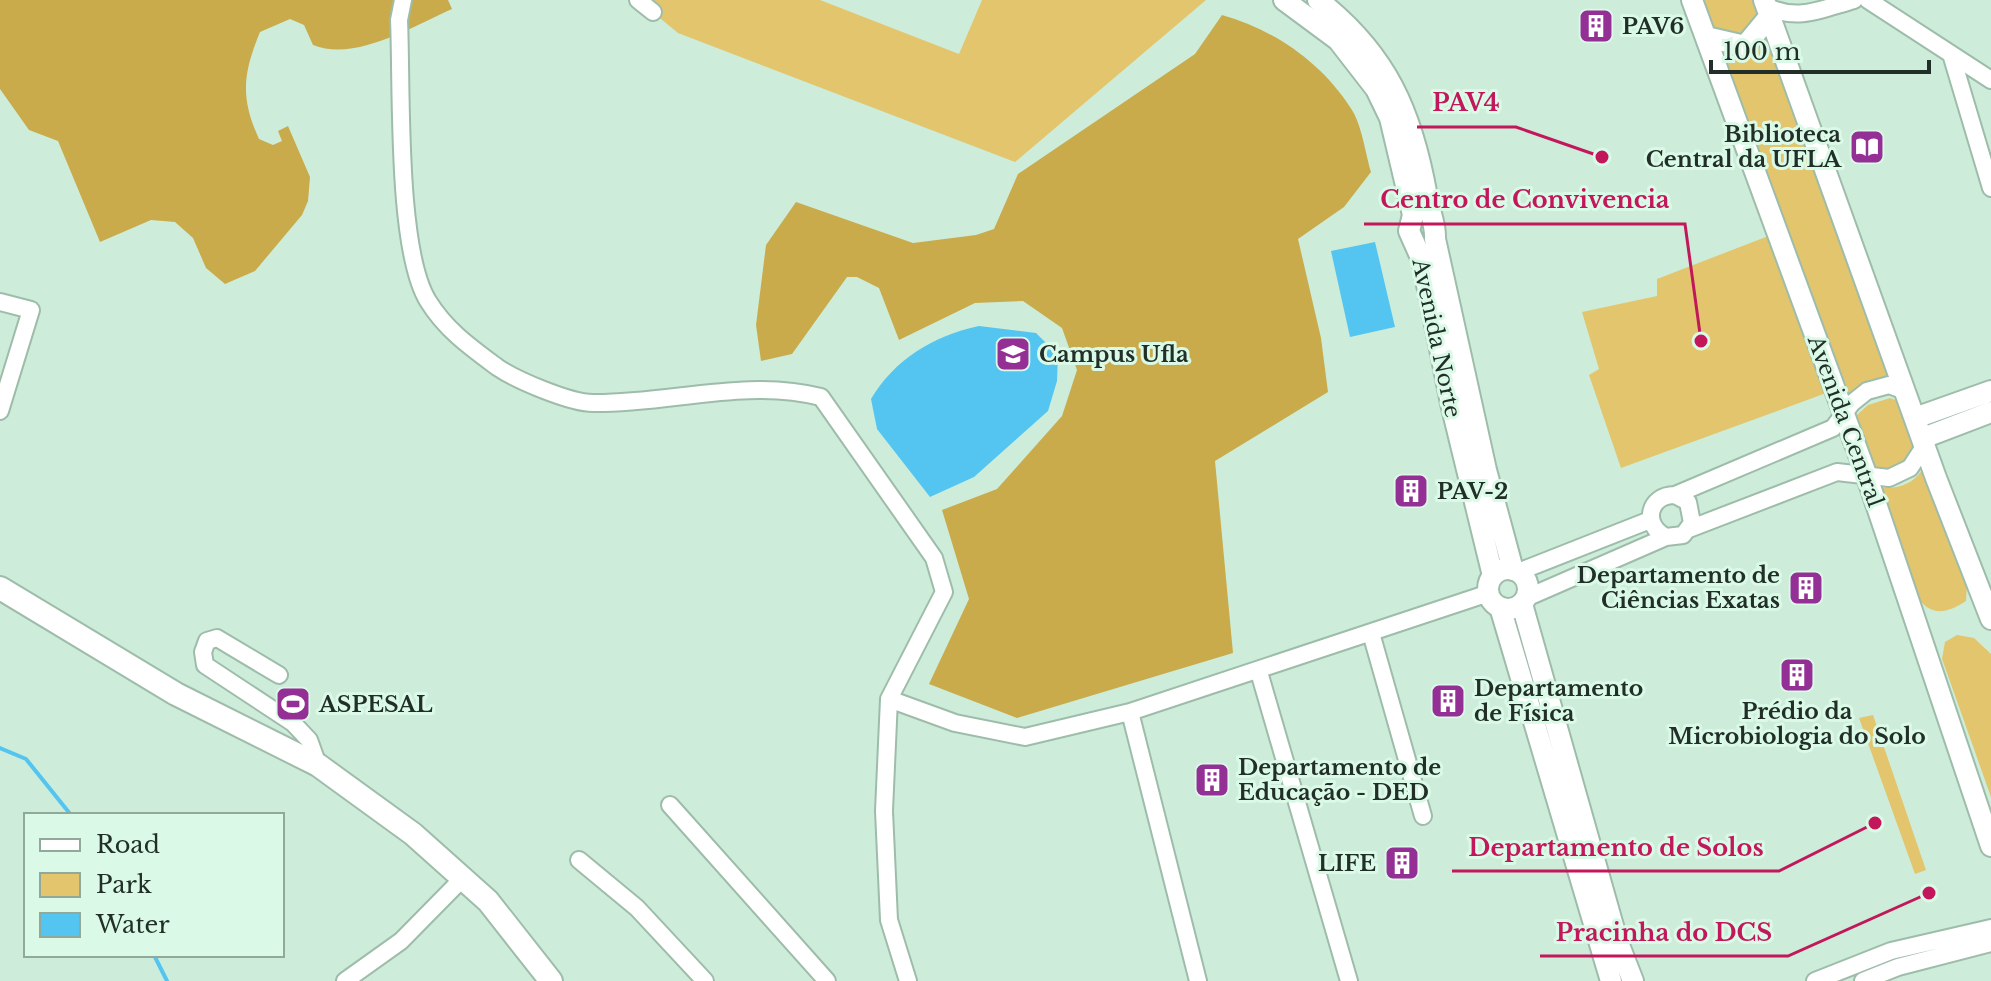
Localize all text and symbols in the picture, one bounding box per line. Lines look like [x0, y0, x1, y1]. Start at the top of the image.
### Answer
building icon: PAV6 [1577, 7, 1615, 45]
place label: PAV6 [1622, 13, 1684, 40]
scale bar [1711, 24, 1929, 74]
text: 100 m [1723, 37, 1801, 66]
callout: PAV4 [1417, 79, 1516, 127]
text: PAV4 [1432, 88, 1500, 117]
place label: Biblioteca Central da UFLA [1646, 121, 1842, 173]
library icon: Biblioteca Central da UFLA [1848, 128, 1886, 166]
callout: Centro de Convivencia [1364, 176, 1685, 224]
text: Centro de Convivencia [1380, 185, 1670, 214]
street label: Avenida Norte [1406, 255, 1467, 420]
street label: Avenida Central [1802, 331, 1889, 511]
school or university icon: Campus Ufla [994, 335, 1032, 373]
place label: Campus Ufla [1039, 341, 1189, 368]
building icon: PAV-2 [1392, 472, 1430, 510]
place label: PAV-2 [1437, 478, 1508, 505]
place label: Departamento de Ciências Exatas [1577, 562, 1780, 614]
building icon: Departamento de Ciências Exatas [1787, 569, 1825, 607]
building icon: Prédio da Microbiologia do Solo [1778, 656, 1816, 694]
place label: Departamento de Física [1474, 675, 1643, 727]
building icon: Departamento de Física [1429, 682, 1467, 720]
sports icon: ASPESAL [274, 685, 312, 723]
place label: ASPESAL [318, 691, 433, 718]
place label: Prédio da Microbiologia do Solo [1668, 698, 1926, 750]
place label: Departamento de Educação - DED [1238, 754, 1441, 806]
building icon: Departamento de Educação - DED [1193, 761, 1231, 799]
legend [24, 813, 284, 957]
callout: Departamento de Solos [1452, 823, 1779, 871]
text: Road [96, 830, 160, 859]
text: Departamento de Solos [1468, 833, 1764, 862]
building icon: LIFE [1383, 844, 1421, 882]
place label: LIFE [1318, 850, 1376, 877]
text: Park [96, 870, 152, 899]
callout: Pracinha do DCS [1540, 908, 1788, 956]
text: Water [95, 910, 170, 939]
text: Pracinha do DCS [1556, 918, 1772, 947]

